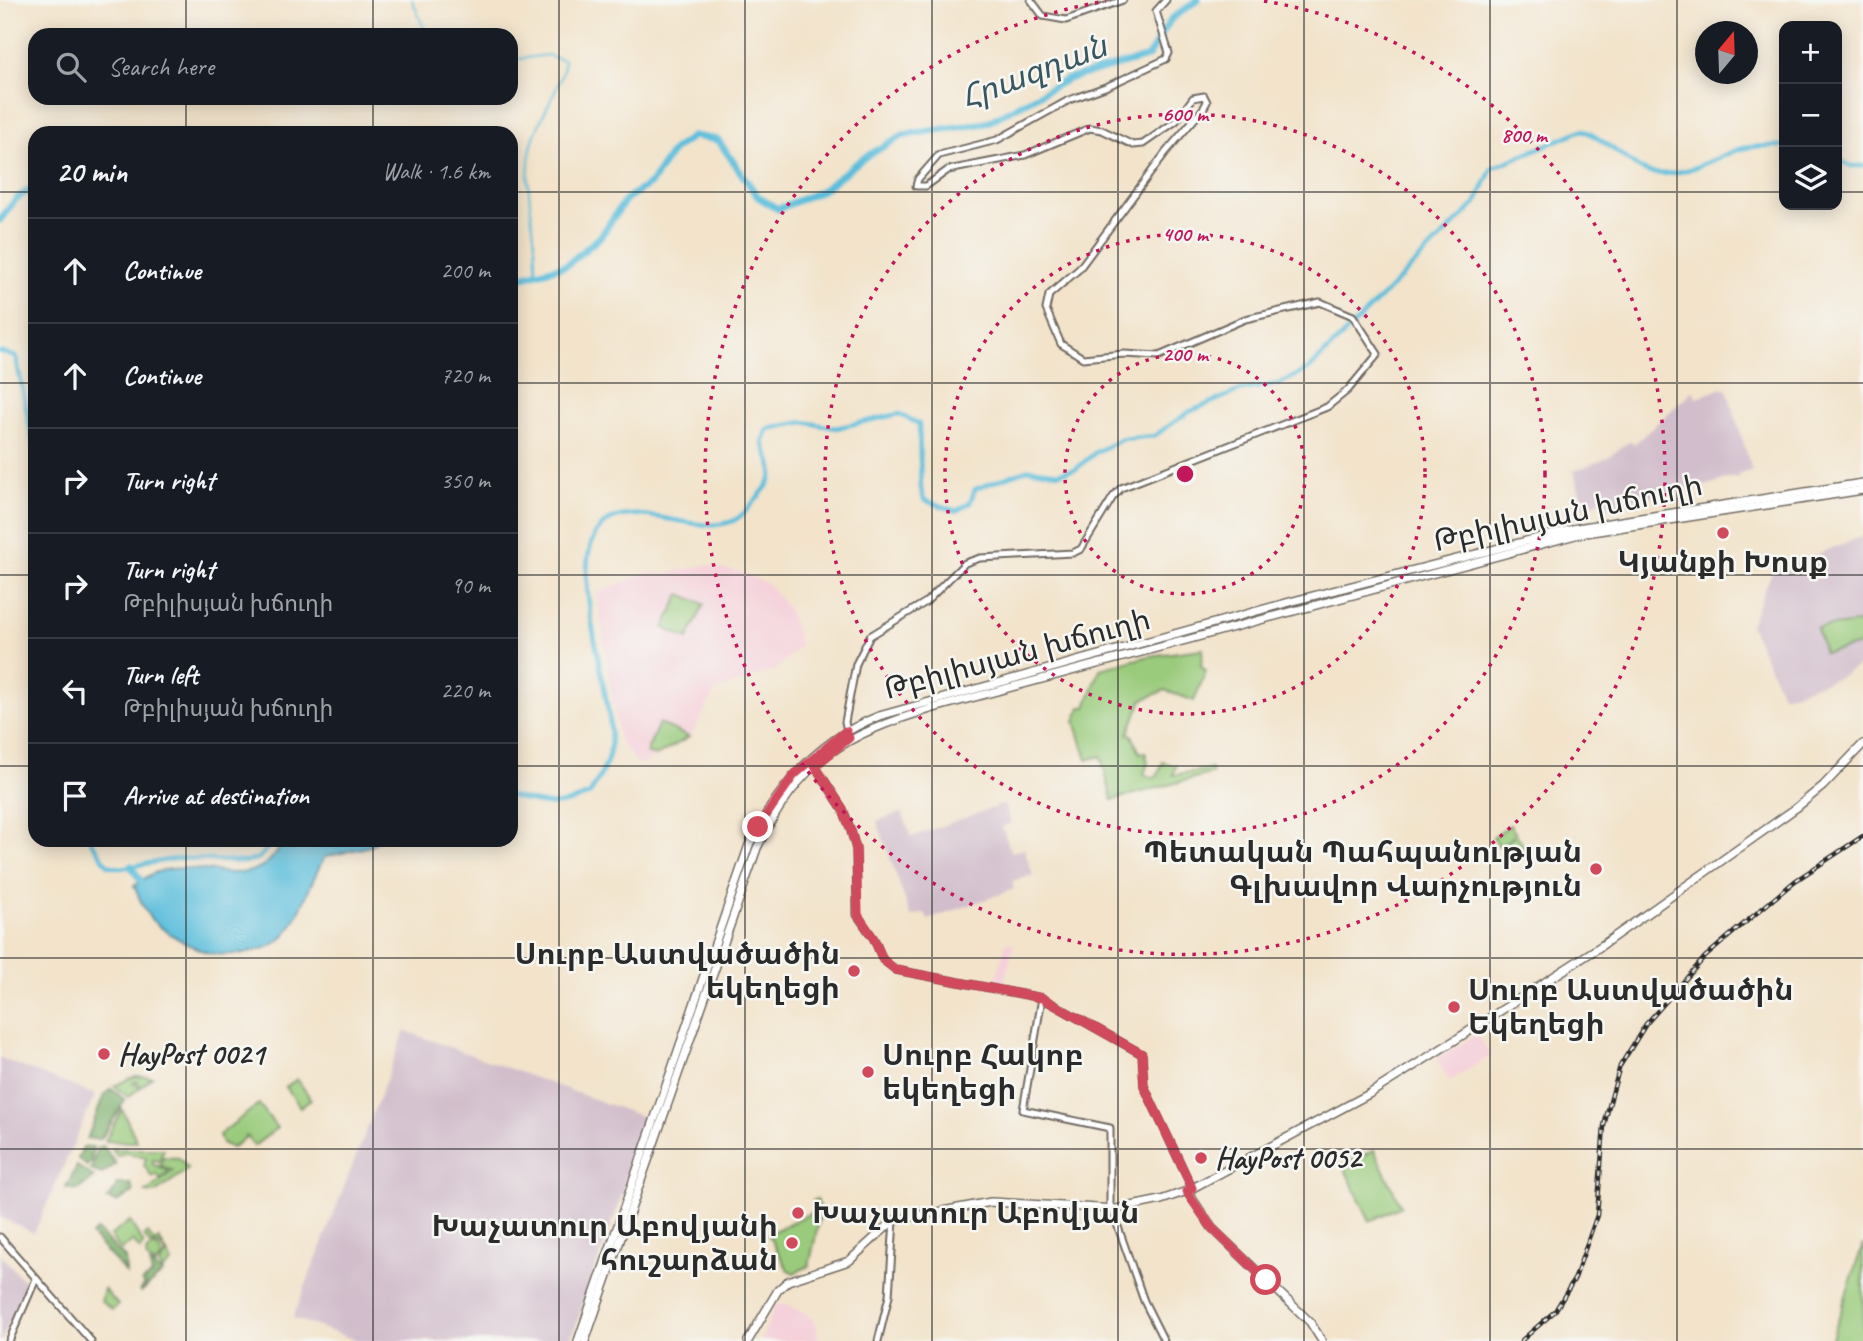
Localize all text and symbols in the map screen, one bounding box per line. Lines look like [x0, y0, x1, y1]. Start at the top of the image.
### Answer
north arrow [1695, 21, 1758, 84]
map controls [1779, 21, 1842, 210]
button: + [1779, 21, 1842, 84]
water label: Հրազդան [955, 25, 1115, 119]
search box [28, 28, 518, 105]
icon: search [52, 48, 90, 86]
text: Search here [108, 50, 214, 83]
button: − [1779, 84, 1842, 147]
text: 600 m [1162, 101, 1210, 127]
text: 800 m [1501, 122, 1549, 148]
button: layers [1779, 147, 1842, 210]
text: 20 min [56, 153, 127, 191]
text: Walk · 1.6 km [382, 157, 490, 186]
text: 400 m [1162, 221, 1210, 247]
icon: ahead [56, 252, 94, 290]
text: Continue [123, 254, 201, 287]
text: 200 m [441, 256, 490, 285]
text: 200 m [1162, 341, 1210, 367]
icon: ahead [56, 357, 94, 395]
text: Continue [123, 359, 201, 392]
text: 720 m [441, 361, 490, 390]
icon: right [56, 462, 94, 500]
centre of rings [1173, 462, 1197, 486]
text: Turn right [123, 464, 214, 497]
text: 350 m [441, 466, 490, 495]
street label: Թբիլիսյան խճուղի [1430, 466, 1706, 560]
marker: Կյանքի Խոսք [1715, 525, 1731, 541]
place label: Կյանքի Խոսք [1618, 543, 1828, 581]
text: Turn right [123, 553, 214, 586]
icon: right [56, 567, 94, 605]
text: 90 m [451, 571, 490, 600]
text: Թբիլիսյան խճուղի [123, 589, 333, 618]
street label: Թբիլիսյան խճուղի [880, 600, 1154, 708]
text: Turn left [123, 658, 198, 691]
icon: left [56, 672, 94, 710]
text: 220 m [441, 676, 490, 705]
text: Թբիլիսյան խճուղի [123, 694, 333, 723]
icon: arrive [56, 777, 94, 815]
text: Arrive at destination [123, 779, 309, 812]
route end [742, 811, 773, 842]
place label: Պետական Պահպանության Գլխավոր Վարչություն [1143, 833, 1582, 905]
marker: Պետական Պահպանության Գլխավոր Վարչություն [1588, 861, 1604, 877]
place label: Սուրբ Աստվածածին եկեղեցի [514, 935, 840, 1007]
marker: Սուրբ Աստվածածին եկեղեցի [846, 963, 862, 979]
place label: Սուրբ Աստվածածին Եկեղեցի [1468, 971, 1794, 1043]
marker: Սուրբ Աստվածածին Եկեղեցի [1446, 999, 1462, 1015]
place label: HayPost 0021 [118, 1035, 268, 1073]
place label: Սուրբ Հակոբ եկեղեցի [882, 1036, 1084, 1108]
marker: HayPost 0021 [96, 1046, 112, 1062]
marker: Սուրբ Հակոբ եկեղեցի [860, 1064, 876, 1080]
place label: HayPost 0052 [1215, 1139, 1363, 1177]
marker: HayPost 0052 [1193, 1150, 1209, 1166]
place label: Խաչատուր Աբովյան [812, 1194, 1139, 1232]
marker: Խաչատուր Աբովյան [790, 1205, 806, 1221]
place label: Խաչատուր Աբովյանի հուշարձան [432, 1207, 778, 1279]
marker: Խաչատուր Աբովյանի հուշարձան [784, 1235, 800, 1251]
route start [1250, 1264, 1281, 1295]

